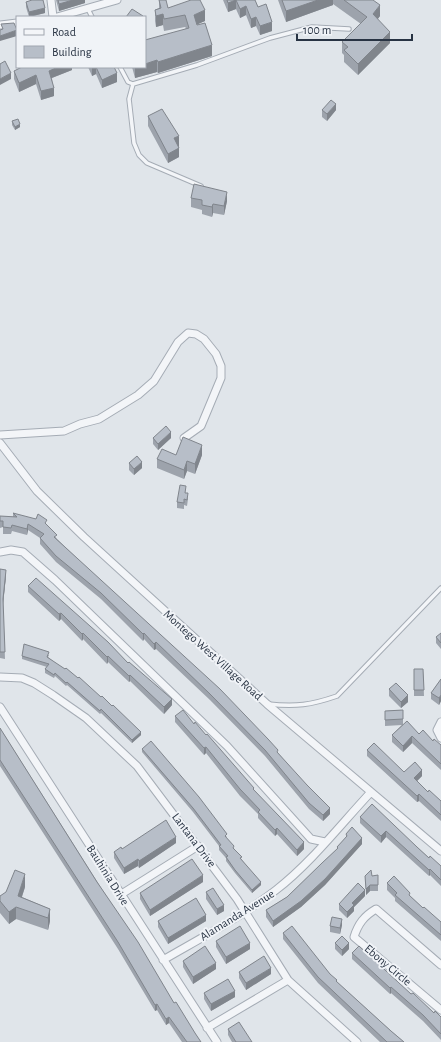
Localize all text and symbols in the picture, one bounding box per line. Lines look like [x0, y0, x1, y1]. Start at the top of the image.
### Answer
legend [16, 16, 146, 68]
scale bar [297, 16, 412, 42]
text: 100 m [303, 24, 331, 36]
text: Road [52, 26, 76, 38]
text: Building [52, 46, 92, 58]
street label: Montego West Village Road [161, 608, 265, 702]
street label: Lantana Drive [170, 811, 218, 869]
street label: Bauhinia Drive [85, 843, 131, 907]
street label: Alamanda Avenue [198, 887, 276, 943]
street label: Ebony Circle [362, 942, 414, 989]

